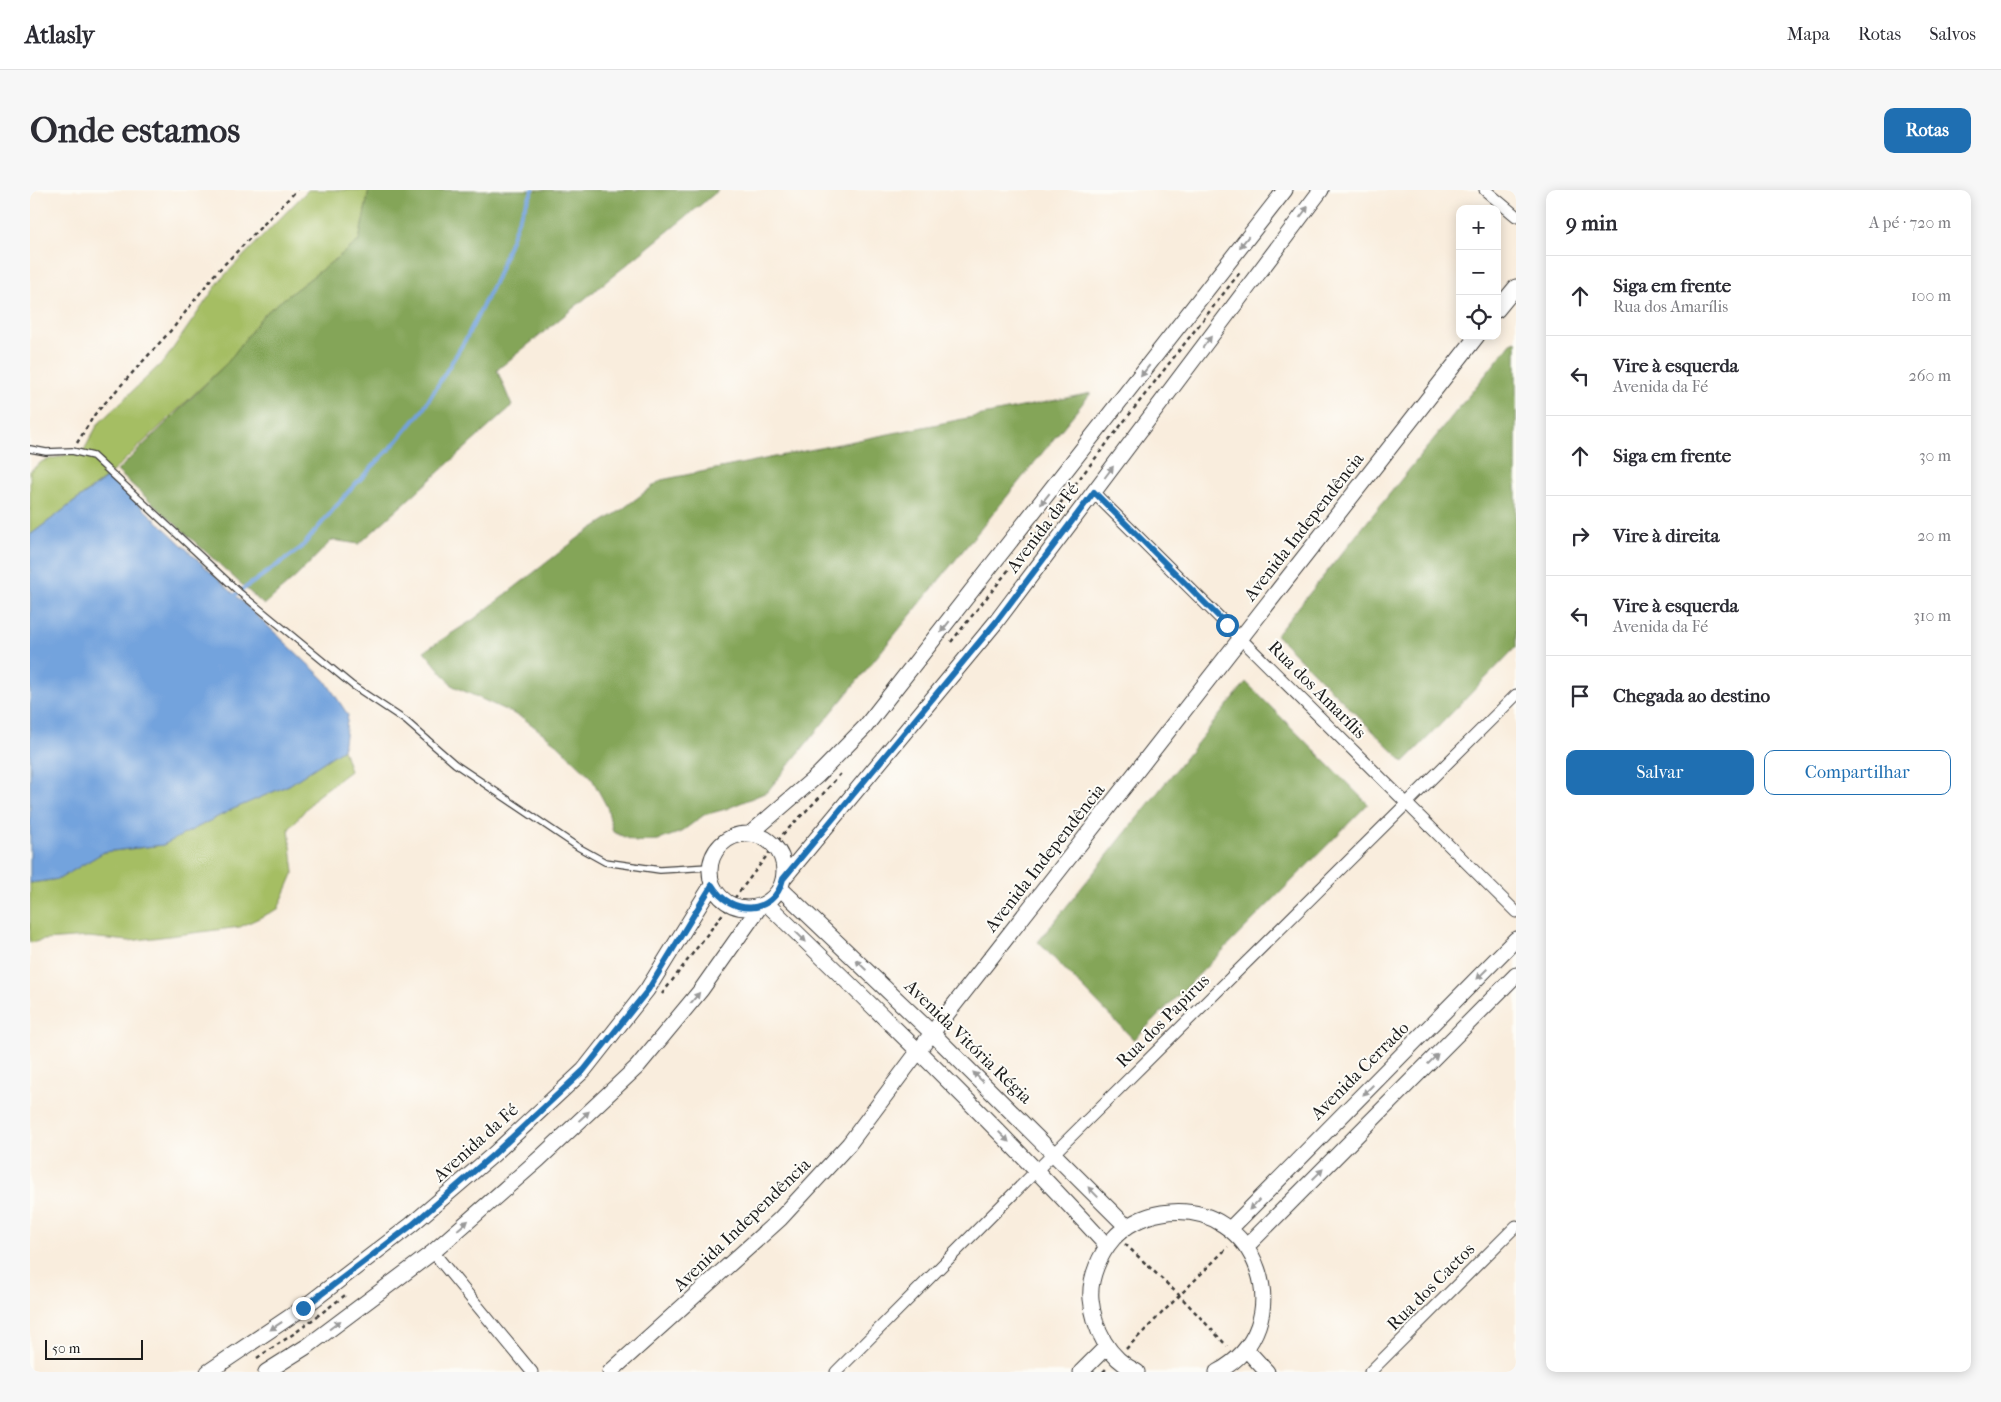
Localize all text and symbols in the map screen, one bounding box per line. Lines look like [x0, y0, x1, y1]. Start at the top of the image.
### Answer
text: Atlasly [25, 21, 94, 49]
text: Mapa [1787, 24, 1830, 45]
text: Rotas [1858, 24, 1901, 45]
text: Salvos [1929, 24, 1976, 45]
button: Rotas [1884, 108, 1971, 153]
text: Onde estamos [30, 110, 240, 151]
one-way arrow [1299, 205, 1309, 219]
map controls [1456, 205, 1501, 340]
button: + [1456, 205, 1501, 250]
text: 9 min [1566, 211, 1617, 235]
text: A pé · 720 m [1869, 213, 1951, 232]
one-way arrow [1239, 235, 1250, 248]
button: − [1456, 250, 1501, 295]
text: Siga em frente [1613, 275, 1731, 297]
icon: ahead [1566, 282, 1594, 310]
text: 100 m [1911, 286, 1951, 305]
button: locate [1456, 295, 1501, 340]
text: Rua dos Amarílis [1613, 297, 1728, 316]
one-way arrow [1201, 336, 1212, 349]
text: Vire à esquerda [1613, 355, 1739, 377]
icon: left [1566, 362, 1594, 390]
one-way arrow [1139, 364, 1150, 377]
text: 260 m [1909, 366, 1951, 385]
text: Avenida da Fé [1613, 377, 1708, 396]
icon: ahead [1566, 442, 1594, 470]
text: Siga em frente [1613, 445, 1731, 467]
text: 30 m [1919, 446, 1951, 465]
street label: Avenida Independência [1239, 448, 1369, 606]
one-way arrow [1104, 465, 1114, 479]
street label: Avenida da Fé [1002, 479, 1084, 578]
one-way arrow [1039, 492, 1050, 505]
icon: right [1566, 522, 1594, 550]
text: Vire à direita [1613, 525, 1720, 547]
text: 20 m [1917, 526, 1951, 545]
text: Vire à esquerda [1613, 595, 1739, 617]
icon: left [1566, 602, 1594, 630]
text: 310 m [1913, 606, 1951, 625]
route start [1216, 614, 1239, 637]
text: Avenida da Fé [1613, 617, 1708, 636]
one-way arrow [940, 620, 950, 634]
street label: Rua dos Amarílis [1264, 637, 1370, 743]
icon: arrive [1566, 682, 1594, 710]
text: Chegada ao destino [1613, 685, 1770, 707]
button: Salvar [1566, 750, 1754, 795]
button: Compartilhar [1764, 750, 1951, 795]
street label: Avenida Independência [980, 779, 1110, 937]
one-way arrow [795, 930, 807, 942]
one-way arrow [855, 959, 867, 971]
one-way arrow [1476, 968, 1488, 980]
street label: Rua dos Papirus [1112, 970, 1214, 1072]
street label: Avenida Vitória Régia [899, 975, 1037, 1109]
one-way arrow [689, 991, 700, 1004]
street label: Avenida Cerrado [1306, 1018, 1413, 1125]
one-way arrow [1426, 1053, 1438, 1065]
one-way arrow [972, 1071, 984, 1083]
one-way arrow [1362, 1083, 1374, 1095]
street label: Avenida da Fé [428, 1099, 523, 1187]
one-way arrow [578, 1110, 590, 1122]
one-way arrow [998, 1131, 1010, 1143]
street label: Avenida Independência [668, 1154, 815, 1297]
one-way arrow [1312, 1168, 1324, 1180]
one-way arrow [1087, 1186, 1099, 1198]
one-way arrow [1248, 1199, 1260, 1211]
one-way arrow [457, 1219, 469, 1231]
street label: Rua dos Cactos [1383, 1239, 1479, 1335]
route end [292, 1297, 315, 1320]
one-way arrow [328, 1320, 342, 1330]
one-way arrow [269, 1321, 283, 1331]
scale bar [45, 1337, 142, 1360]
text: 50 m [52, 1340, 80, 1357]

